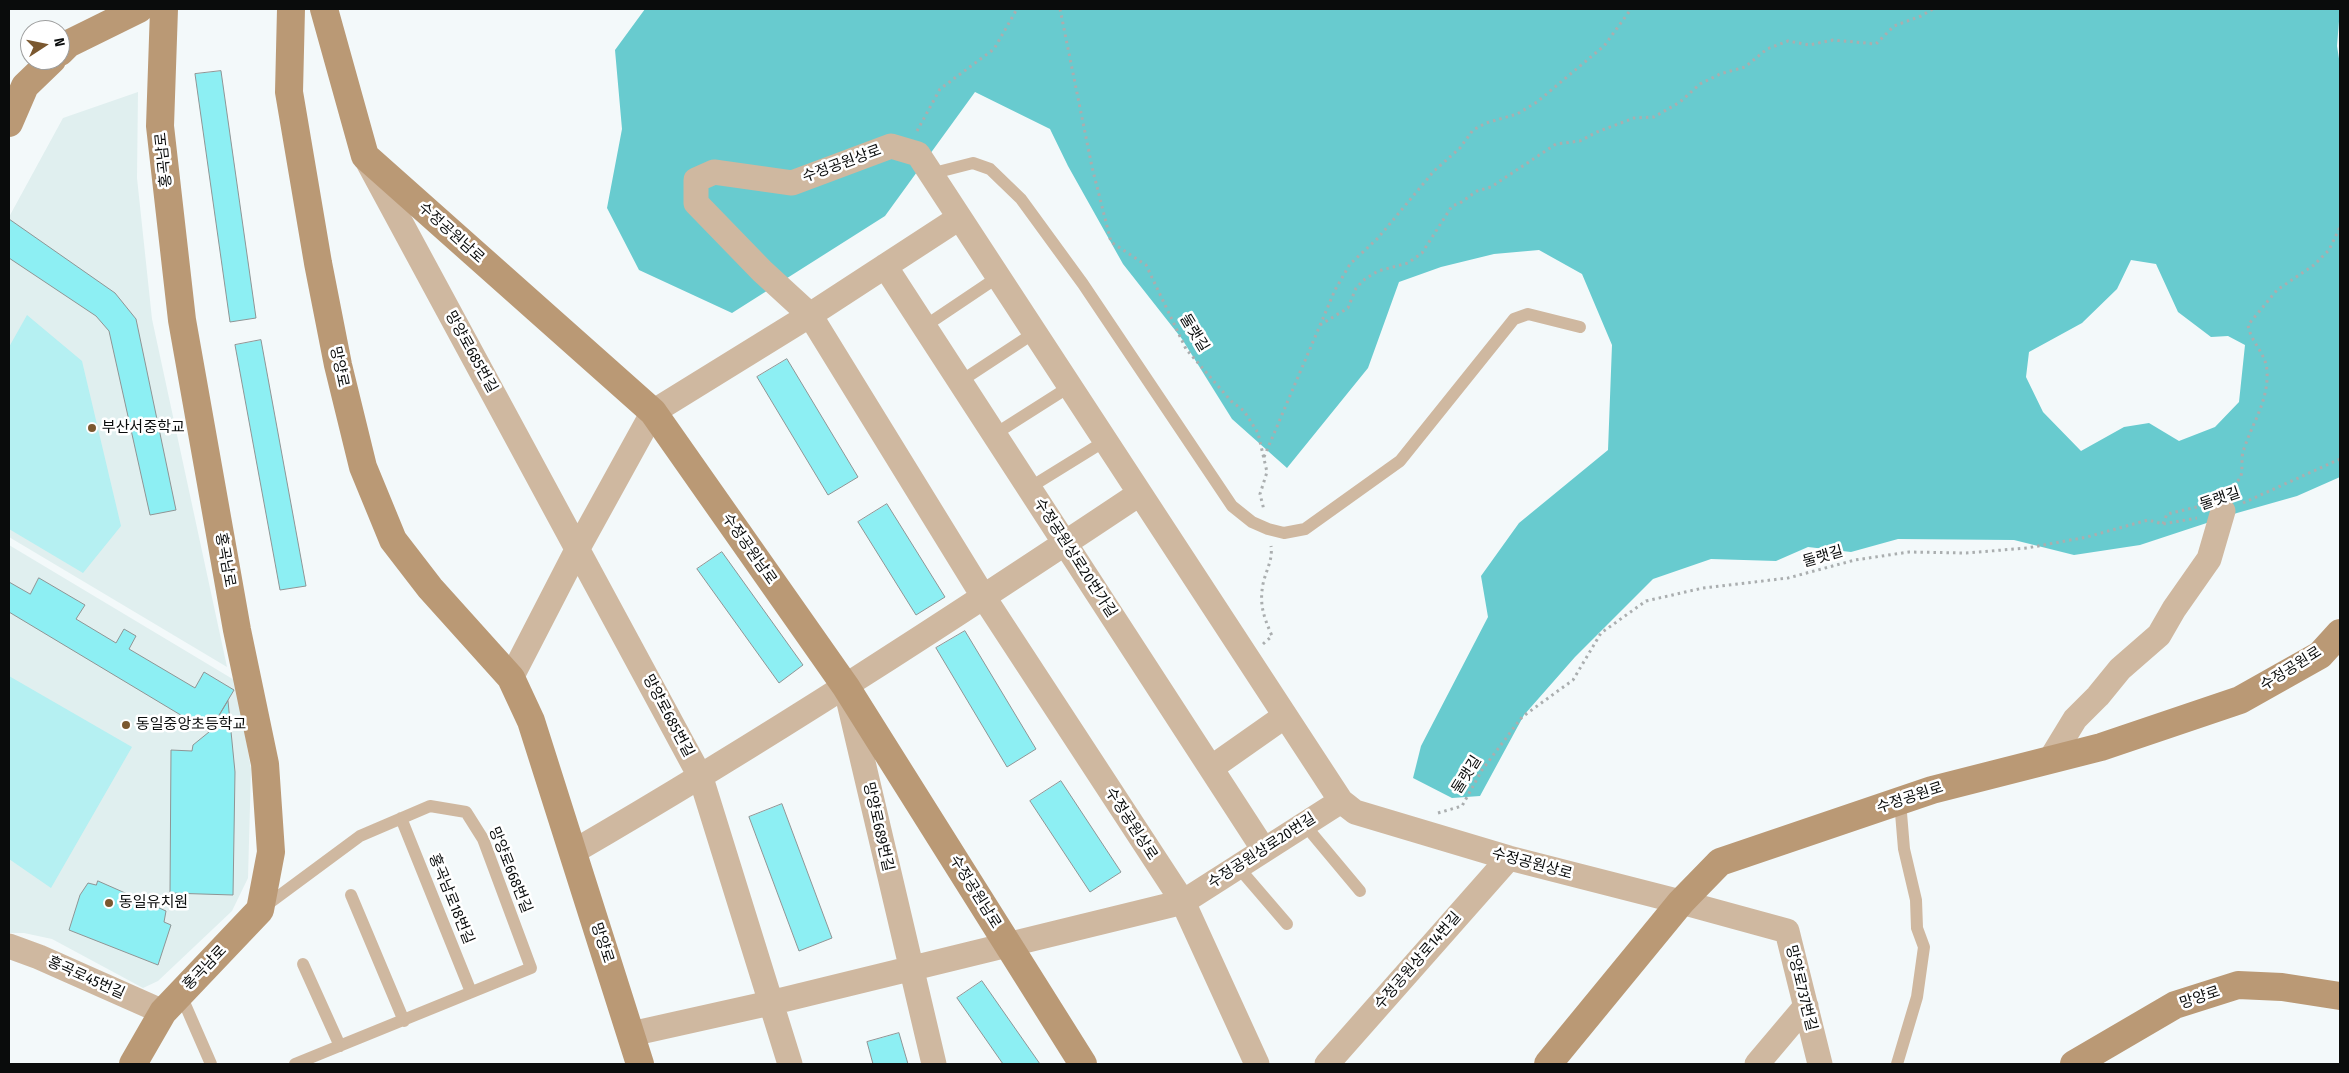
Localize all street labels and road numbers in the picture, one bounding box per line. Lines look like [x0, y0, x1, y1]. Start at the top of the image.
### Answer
street label: 홍곡남로 [152, 132, 176, 188]
street label: 수정공원상로 [800, 141, 884, 187]
street label: 수정공원남로 [414, 199, 488, 267]
street label: 망양로685번길 [441, 308, 501, 396]
street label: 둘랫길 [1176, 311, 1212, 355]
street label: 망양로 [326, 345, 352, 389]
street label: 둘랫길 [2197, 484, 2243, 514]
street label: 수정공원상로20번가길 [1030, 495, 1120, 621]
street label: 수정공원남로 [718, 510, 780, 588]
street label: 홍곡남로 [211, 531, 239, 589]
street label: 둘랫길 [1801, 543, 1845, 571]
street label: 수정공원로 [2257, 643, 2325, 695]
street label: 망양로685번길 [639, 672, 697, 760]
street label: 둘랫길 [1448, 753, 1486, 797]
street label: 수정공원로 [1874, 779, 1946, 817]
street label: 망양로689번길 [859, 781, 897, 873]
street label: 수정공원상로 [1101, 784, 1161, 864]
street label: 수정공원상로20번길 [1205, 809, 1319, 893]
street label: 망양로668번길 [485, 824, 535, 916]
street label: 수정공원상로 [1490, 845, 1574, 883]
street label: 홍곡남로18번길 [425, 851, 477, 947]
street label: 수정공원남로 [945, 852, 1005, 932]
street label: 수정공원상로14번길 [1371, 908, 1465, 1014]
street label: 망양로 [587, 921, 617, 965]
street label: 홍곡남로 [179, 942, 231, 994]
street label: 망양로737번길 [1782, 943, 1820, 1033]
street label: 홍곡로45번길 [44, 953, 128, 1003]
street label: 망양로 [2178, 983, 2222, 1013]

